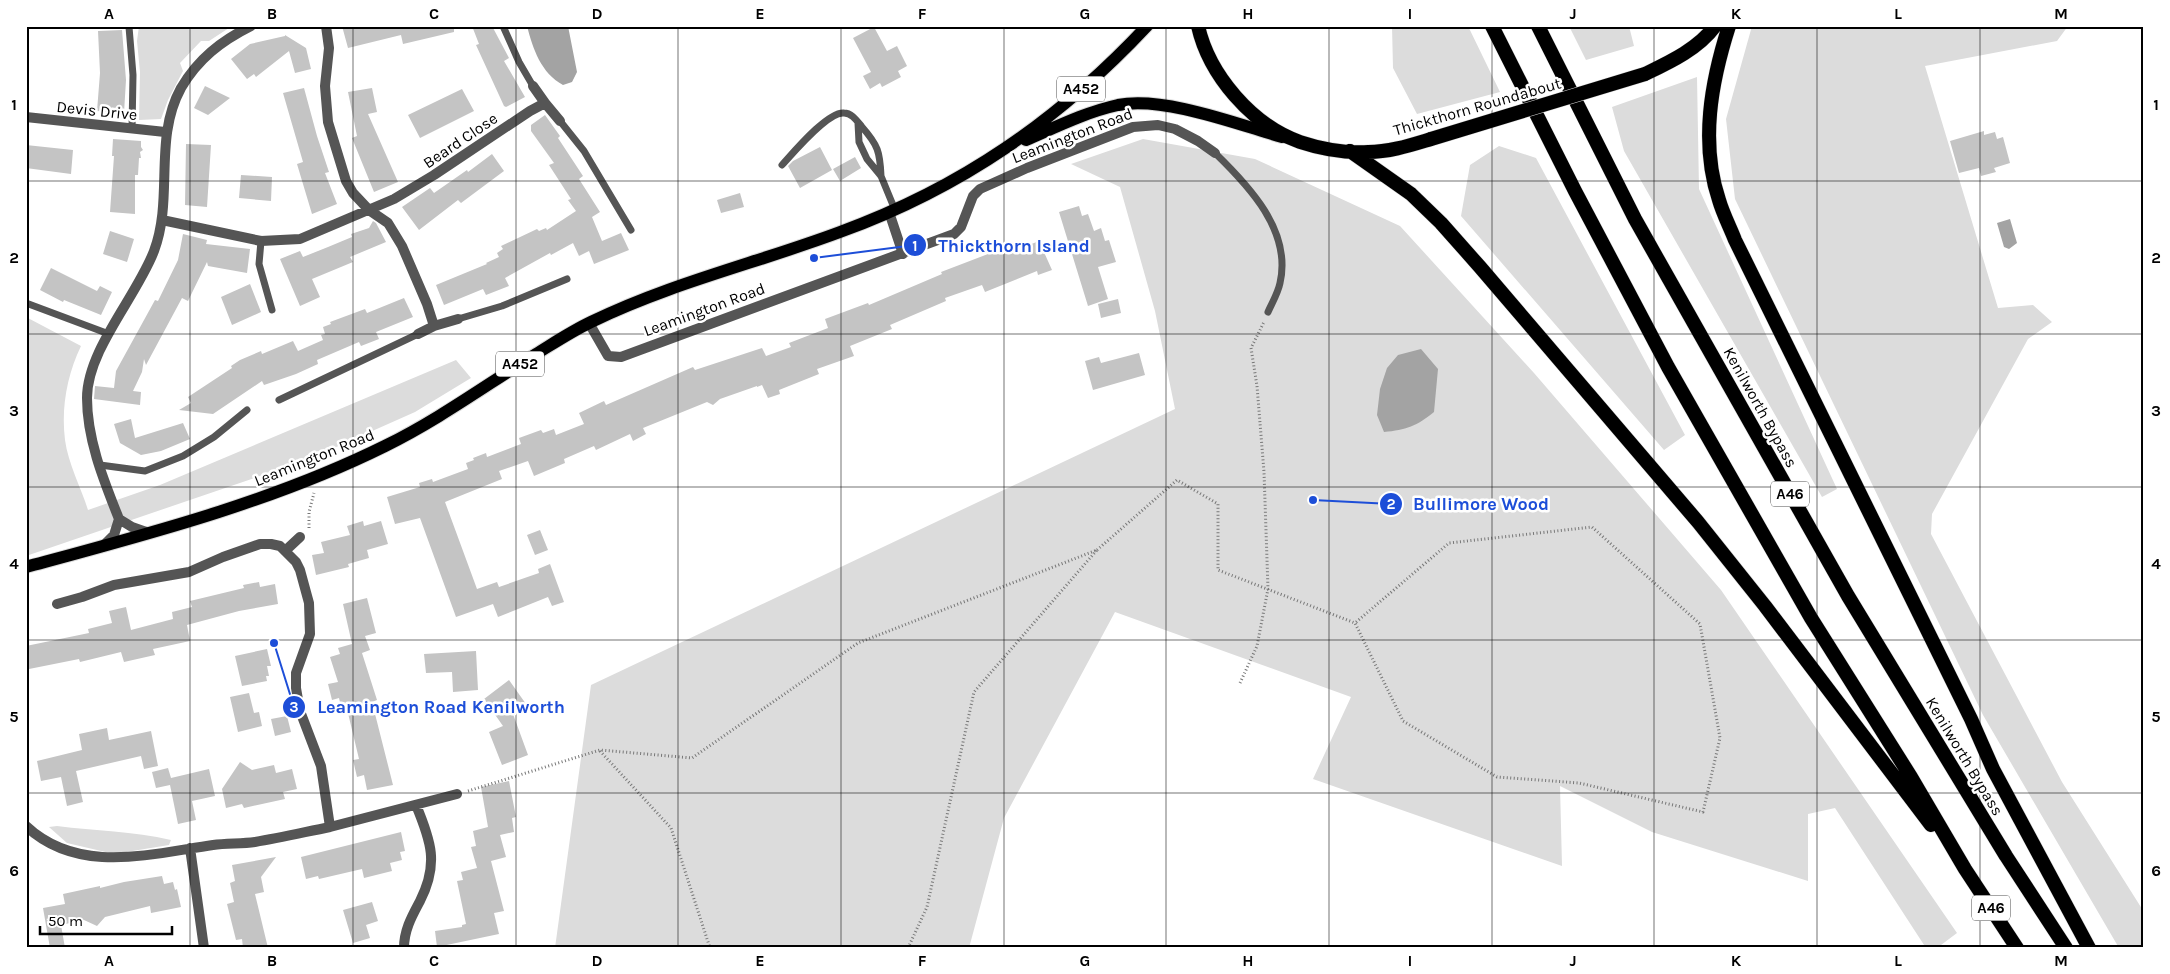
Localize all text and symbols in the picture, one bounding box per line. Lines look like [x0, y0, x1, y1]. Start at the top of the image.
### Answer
text: A [104, 4, 114, 23]
text: B [267, 4, 277, 23]
text: C [429, 4, 439, 23]
text: D [592, 4, 603, 23]
text: E [755, 4, 765, 23]
text: F [918, 4, 927, 23]
text: G [1080, 4, 1090, 23]
text: H [1242, 4, 1254, 23]
text: I [1408, 4, 1412, 23]
text: J [1569, 4, 1577, 23]
text: K [1731, 4, 1742, 23]
text: L [1894, 4, 1902, 23]
text: M [2054, 4, 2068, 23]
street label: Thickthorn Roundabout [1391, 73, 1563, 140]
road number: A452 [1057, 76, 1105, 102]
text: 1 [11, 95, 17, 114]
text: 1 [2153, 95, 2159, 114]
street label: Devis Drive [56, 97, 138, 124]
street label: Leamington Road [1009, 104, 1135, 167]
street label: Beard Close [419, 109, 501, 172]
callout: Thickthorn Island [903, 229, 1099, 262]
text: Thickthorn Island [938, 235, 1090, 257]
text: 1 [912, 237, 918, 255]
text: 2 [9, 248, 19, 267]
text: 2 [2151, 248, 2161, 267]
street label: Leamington Road [641, 279, 768, 340]
street label: Kenilworth Bypass [1720, 344, 1802, 471]
road number: A452 [496, 352, 544, 376]
text: 3 [9, 401, 19, 420]
text: 3 [2151, 401, 2161, 420]
street label: Leamington Road [251, 425, 377, 490]
road number: A46 [1771, 482, 1809, 506]
callout: Bullimore Wood [1378, 487, 1559, 520]
text: Bullimore Wood [1413, 493, 1549, 515]
text: 2 [1386, 495, 1396, 513]
text: 4 [9, 554, 19, 573]
text: 4 [2151, 554, 2161, 573]
callout: Leamington Road Kenilworth [282, 691, 574, 724]
street label: Kenilworth Bypass [1922, 694, 2007, 819]
text: Leamington Road Kenilworth [317, 696, 565, 718]
text: 3 [289, 698, 299, 716]
text: 5 [9, 707, 19, 726]
text: 5 [2151, 707, 2161, 726]
text: 6 [9, 861, 19, 880]
text: 6 [2151, 861, 2161, 880]
road number: A46 [1972, 896, 2010, 920]
scale bar [40, 904, 172, 936]
text: 50 m [48, 912, 83, 930]
text: A [104, 951, 114, 970]
text: B [267, 951, 277, 970]
text: C [429, 951, 439, 970]
text: D [592, 951, 603, 970]
text: E [755, 951, 765, 970]
text: F [918, 951, 927, 970]
text: G [1080, 951, 1090, 970]
text: H [1242, 951, 1254, 970]
text: I [1408, 951, 1412, 970]
text: J [1569, 951, 1577, 970]
text: K [1731, 951, 1742, 970]
text: L [1894, 951, 1902, 970]
text: M [2054, 951, 2068, 970]

